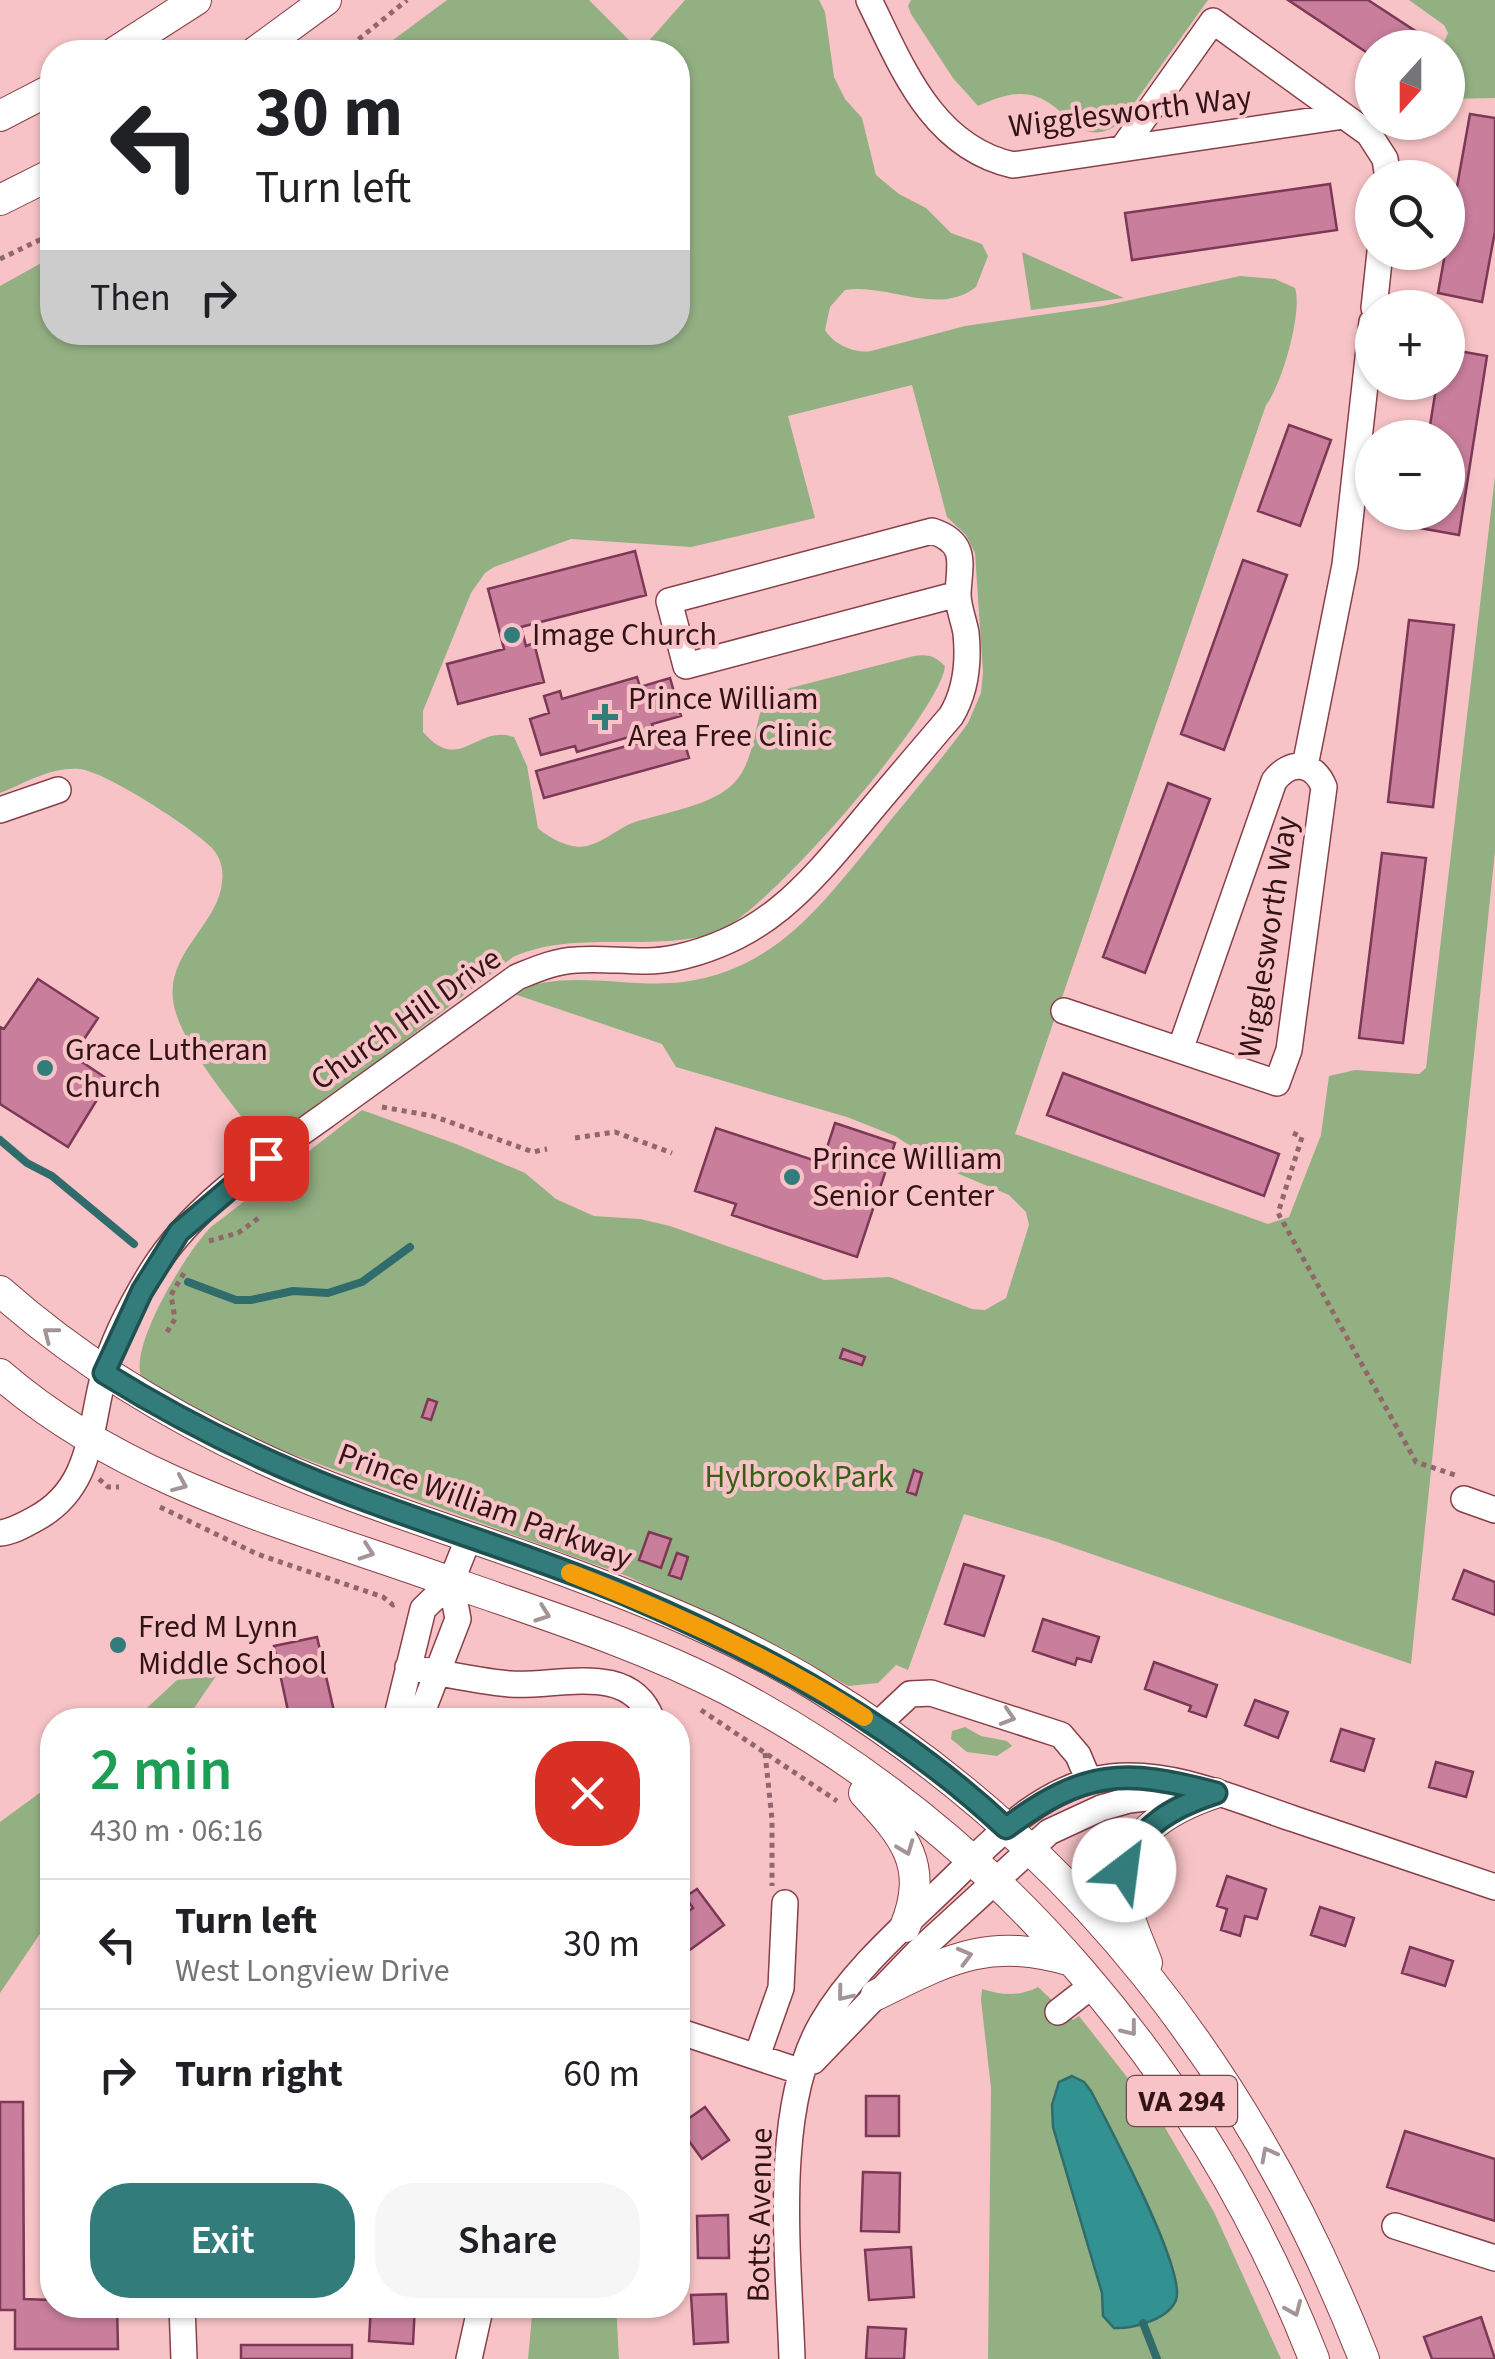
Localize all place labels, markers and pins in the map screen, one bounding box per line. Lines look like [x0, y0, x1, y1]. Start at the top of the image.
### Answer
place label: Image Church [532, 612, 717, 658]
marker: Image Church [501, 624, 523, 646]
place label: Prince William Area Free Clinic [628, 676, 833, 759]
marker: Prince William Area Free Clinic [592, 704, 618, 730]
place label: Grace Lutheran Church [65, 1027, 268, 1110]
marker: Grace Lutheran Church [34, 1057, 56, 1079]
pin [224, 1116, 309, 1201]
place label: Prince William Senior Center [812, 1136, 1003, 1219]
marker: Prince William Senior Center [781, 1166, 803, 1188]
place label: Fred M Lynn Middle School [138, 1604, 327, 1687]
marker: Fred M Lynn Middle School [107, 1634, 129, 1656]

